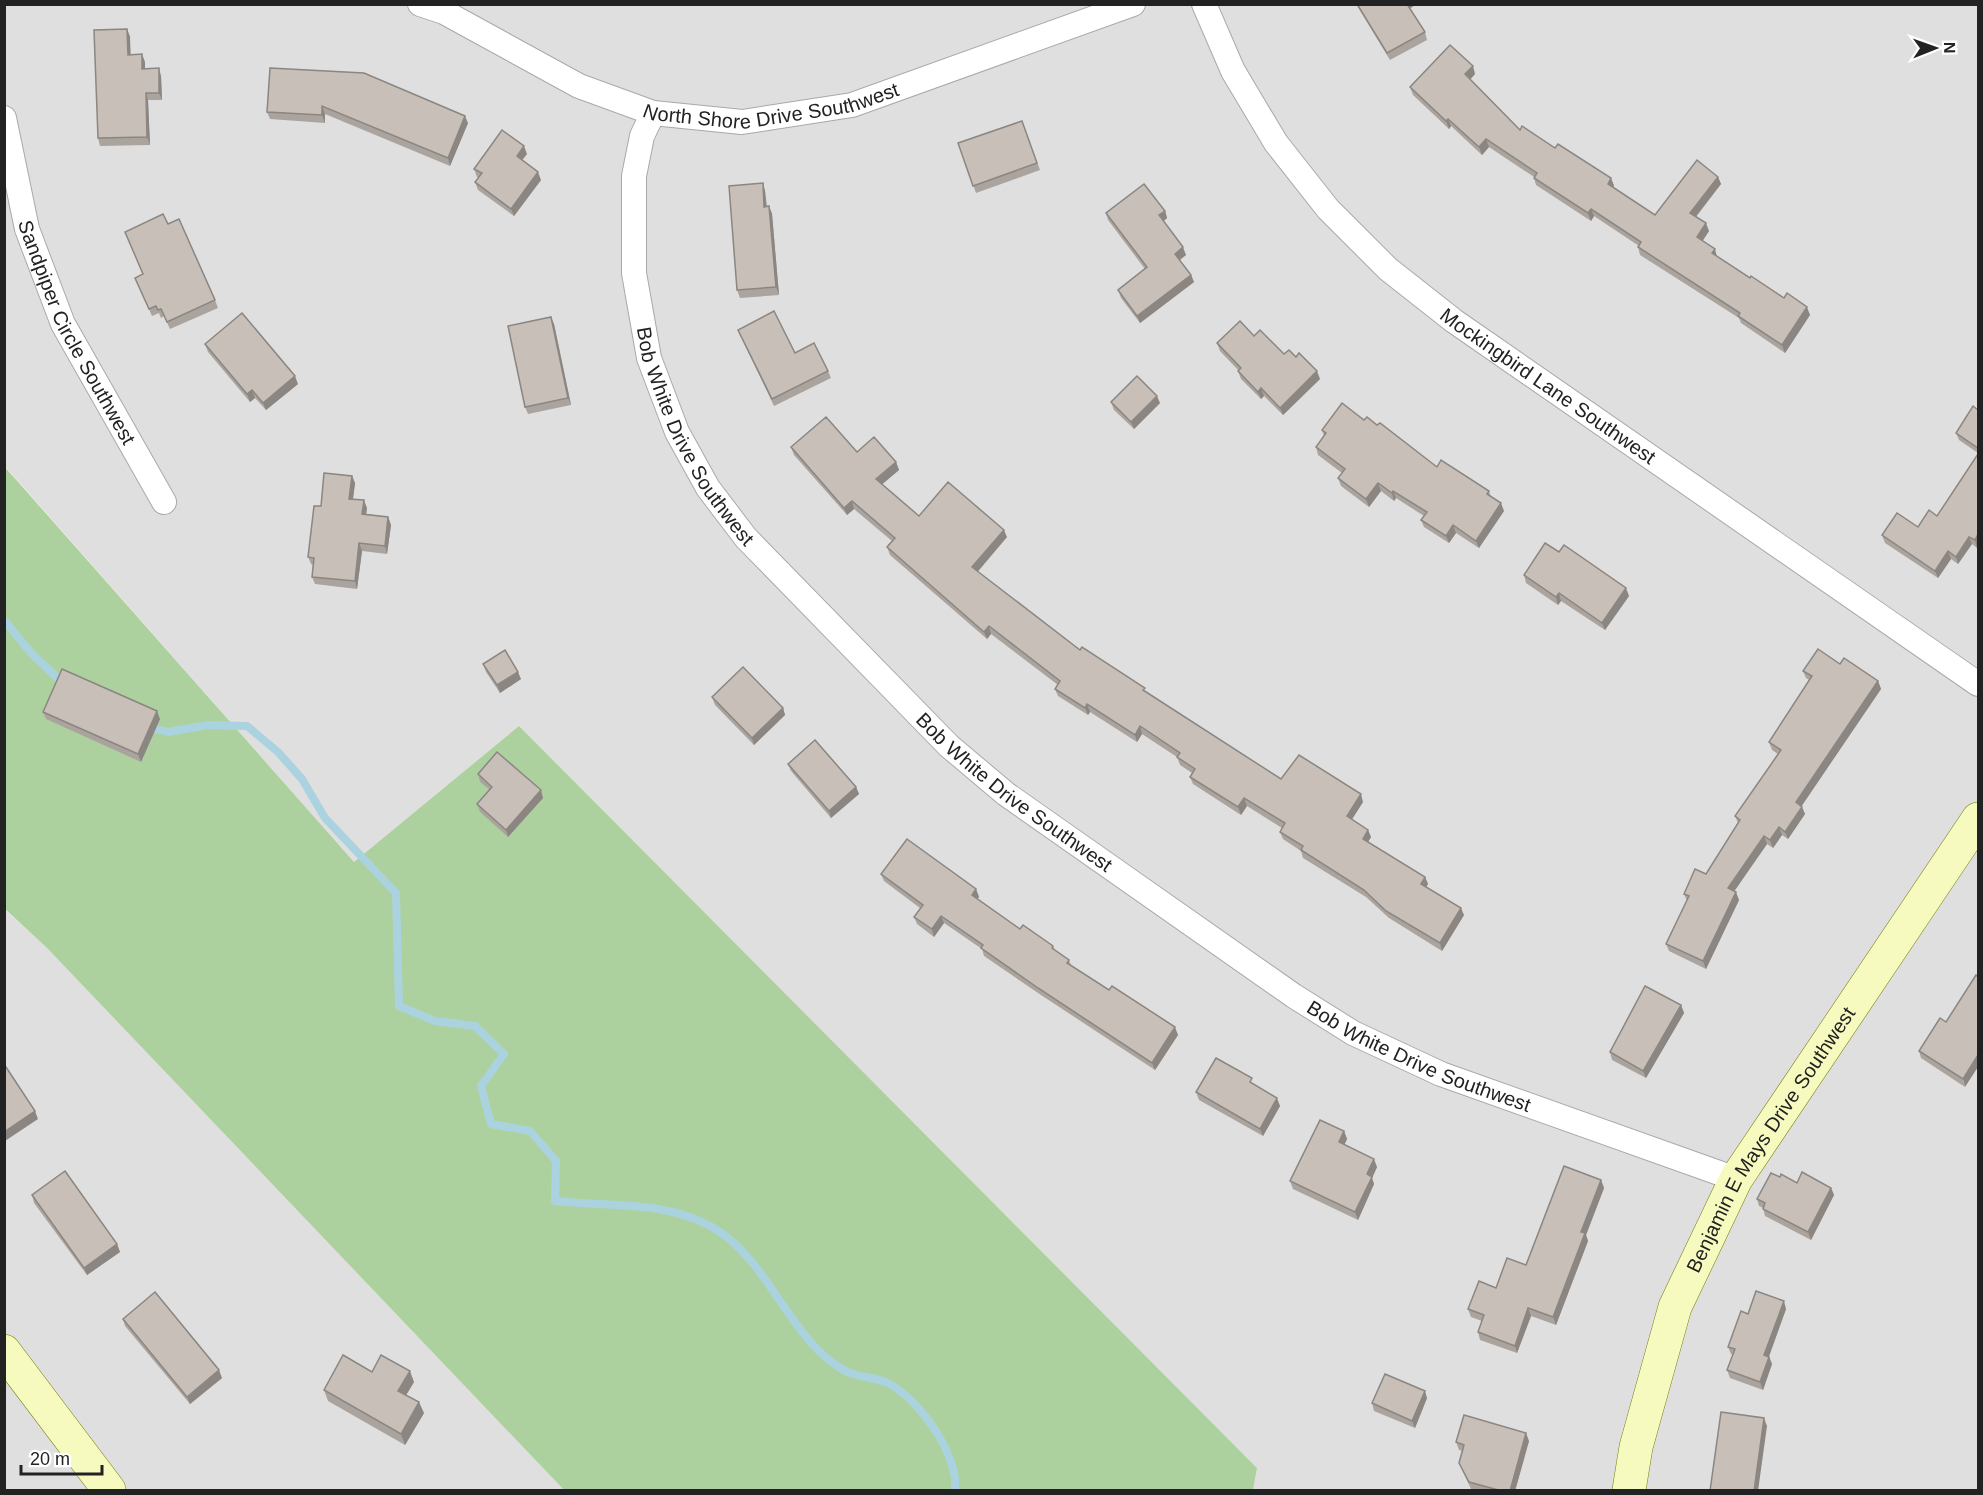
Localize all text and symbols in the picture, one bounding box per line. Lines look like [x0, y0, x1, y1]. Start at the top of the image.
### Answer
north arrow [1905, 18, 1965, 78]
text: N [1941, 42, 1958, 54]
street label: North Shore Drive Southwest [640, 78, 902, 133]
street label: Sandpiper Circle Southwest [14, 218, 140, 449]
street label: Mockingbird Lane Southwest [1436, 304, 1660, 468]
street label: Bob White Drive Southwest [633, 325, 759, 550]
street label: Bob White Drive Southwest [912, 708, 1117, 876]
street label: Bob White Drive Southwest [1303, 996, 1534, 1116]
street label: Benjamin E Mays Drive Southwest [1682, 1003, 1860, 1276]
scale bar [21, 1438, 102, 1476]
text: 20 m [30, 1449, 70, 1469]

